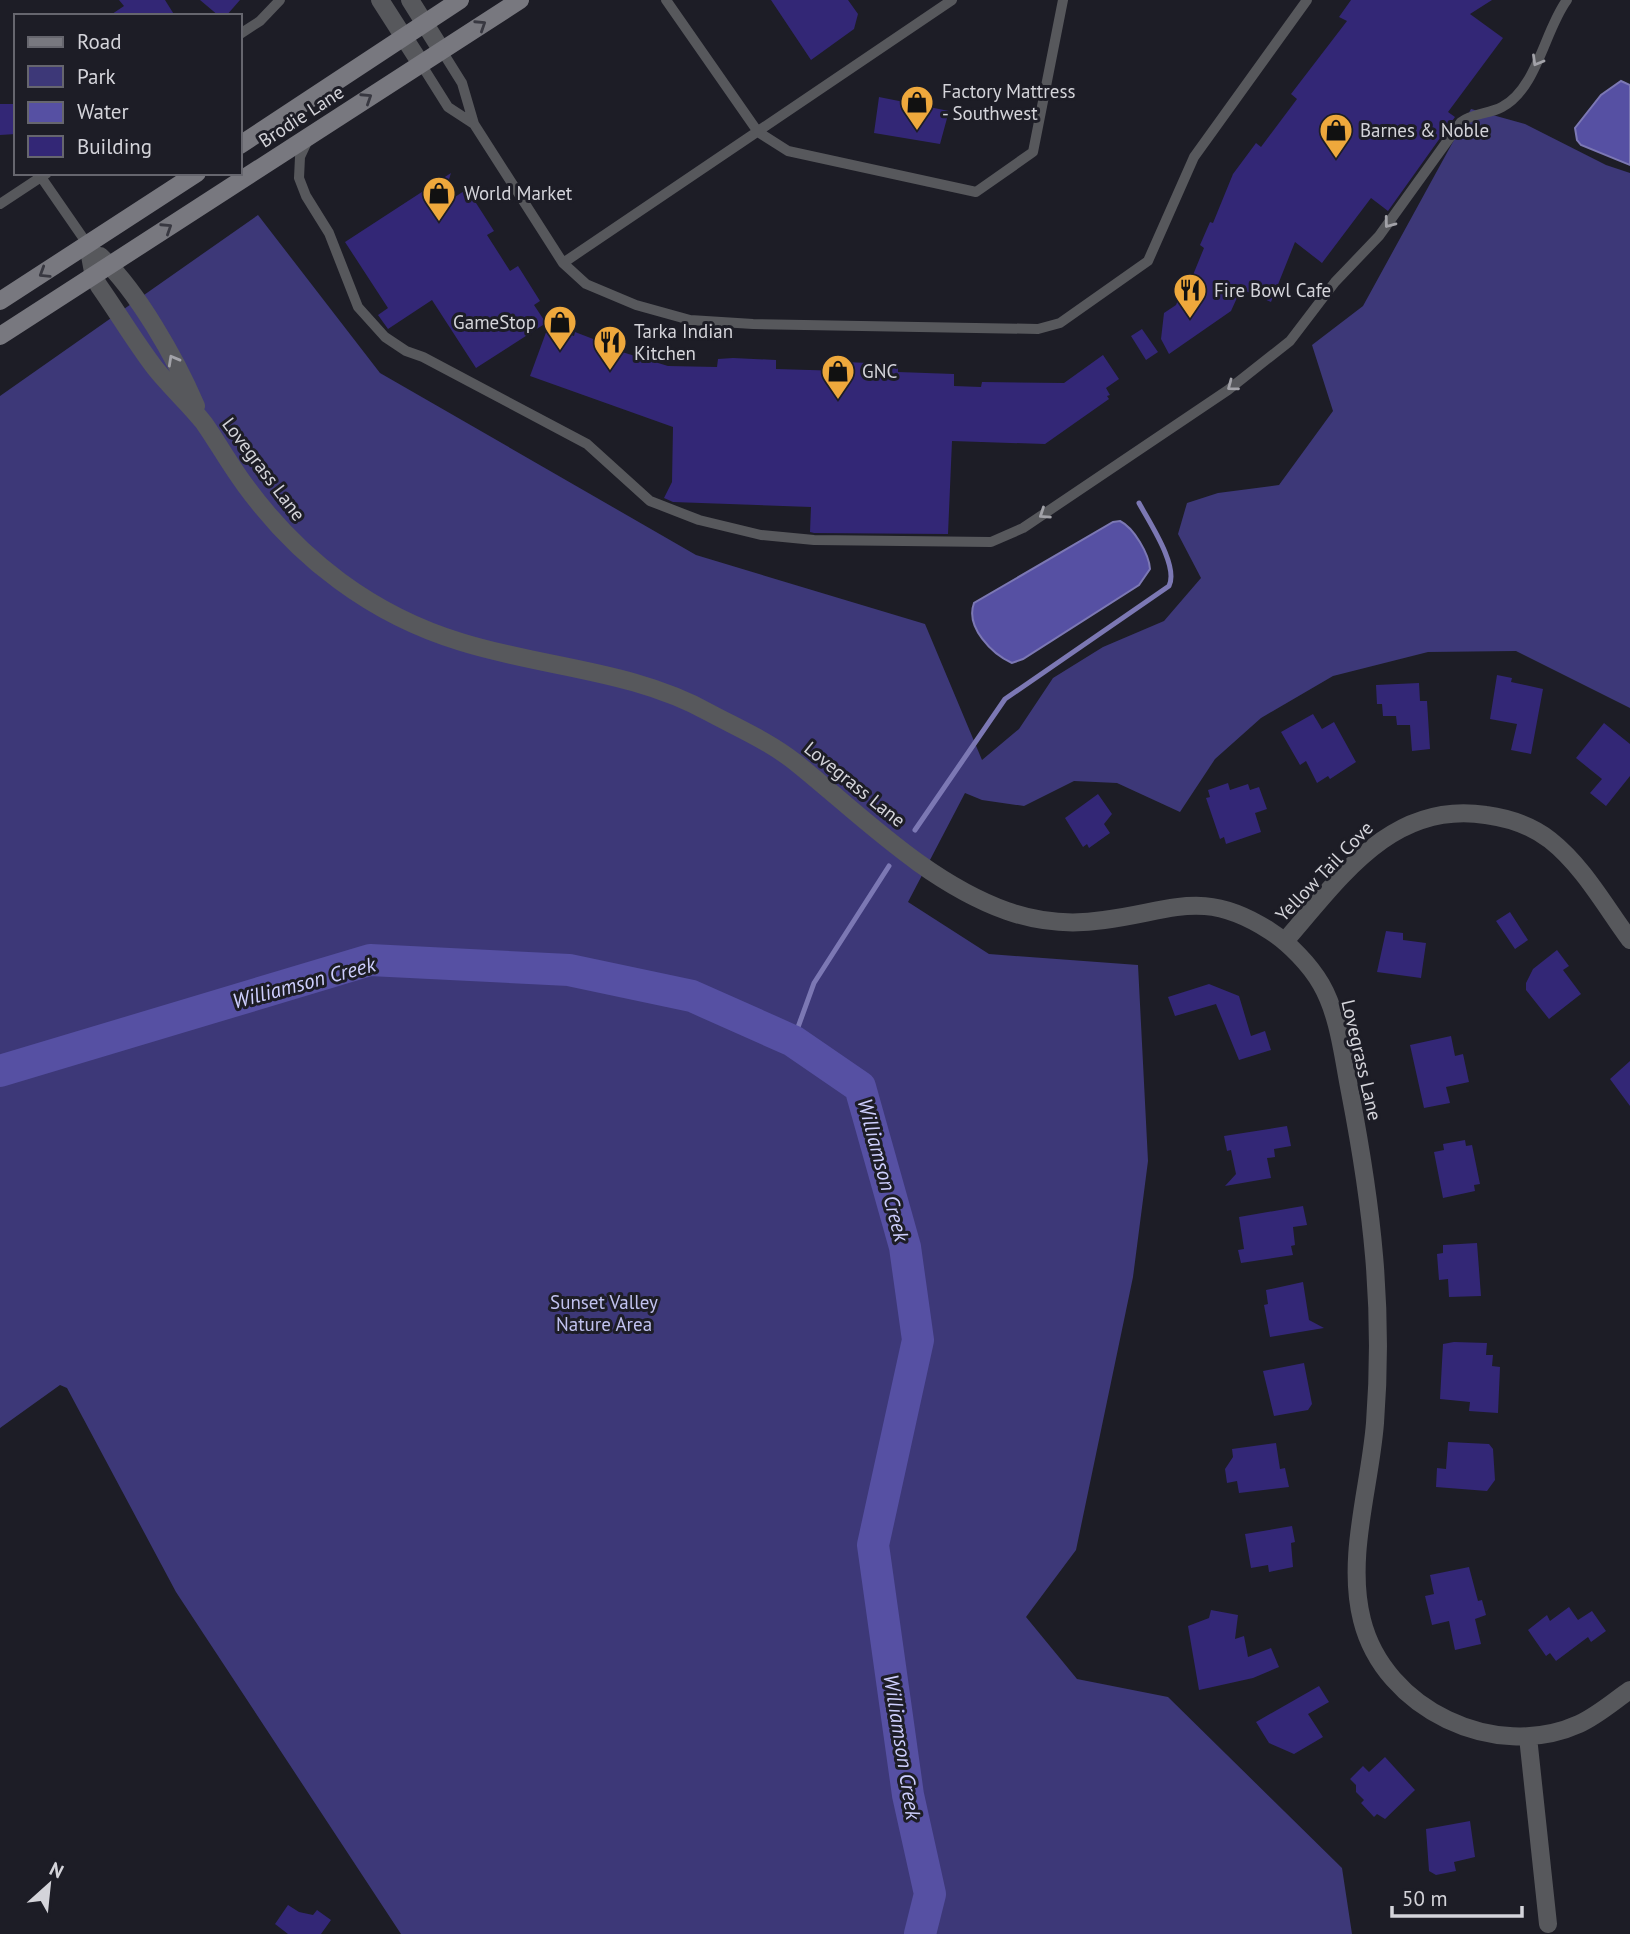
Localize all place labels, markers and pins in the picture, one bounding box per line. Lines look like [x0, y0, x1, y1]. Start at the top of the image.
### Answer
place label: Factory Mattress - Southwest [942, 79, 1075, 125]
shop icon: Factory Mattress - Southwest [898, 83, 936, 132]
shop icon: Barnes & Noble [1317, 111, 1355, 160]
place label: Barnes & Noble [1360, 118, 1489, 142]
shop icon: World Market [420, 174, 458, 223]
place label: World Market [464, 181, 573, 205]
restaurant icon: Fire Bowl Cafe [1171, 271, 1209, 320]
place label: Fire Bowl Cafe [1214, 278, 1331, 302]
shop icon: GameStop [541, 303, 579, 352]
place label: GameStop [453, 310, 536, 334]
place label: Tarka Indian Kitchen [634, 319, 733, 365]
restaurant icon: Tarka Indian Kitchen [591, 323, 629, 372]
shop icon: GNC [819, 352, 857, 401]
place label: GNC [862, 359, 897, 383]

